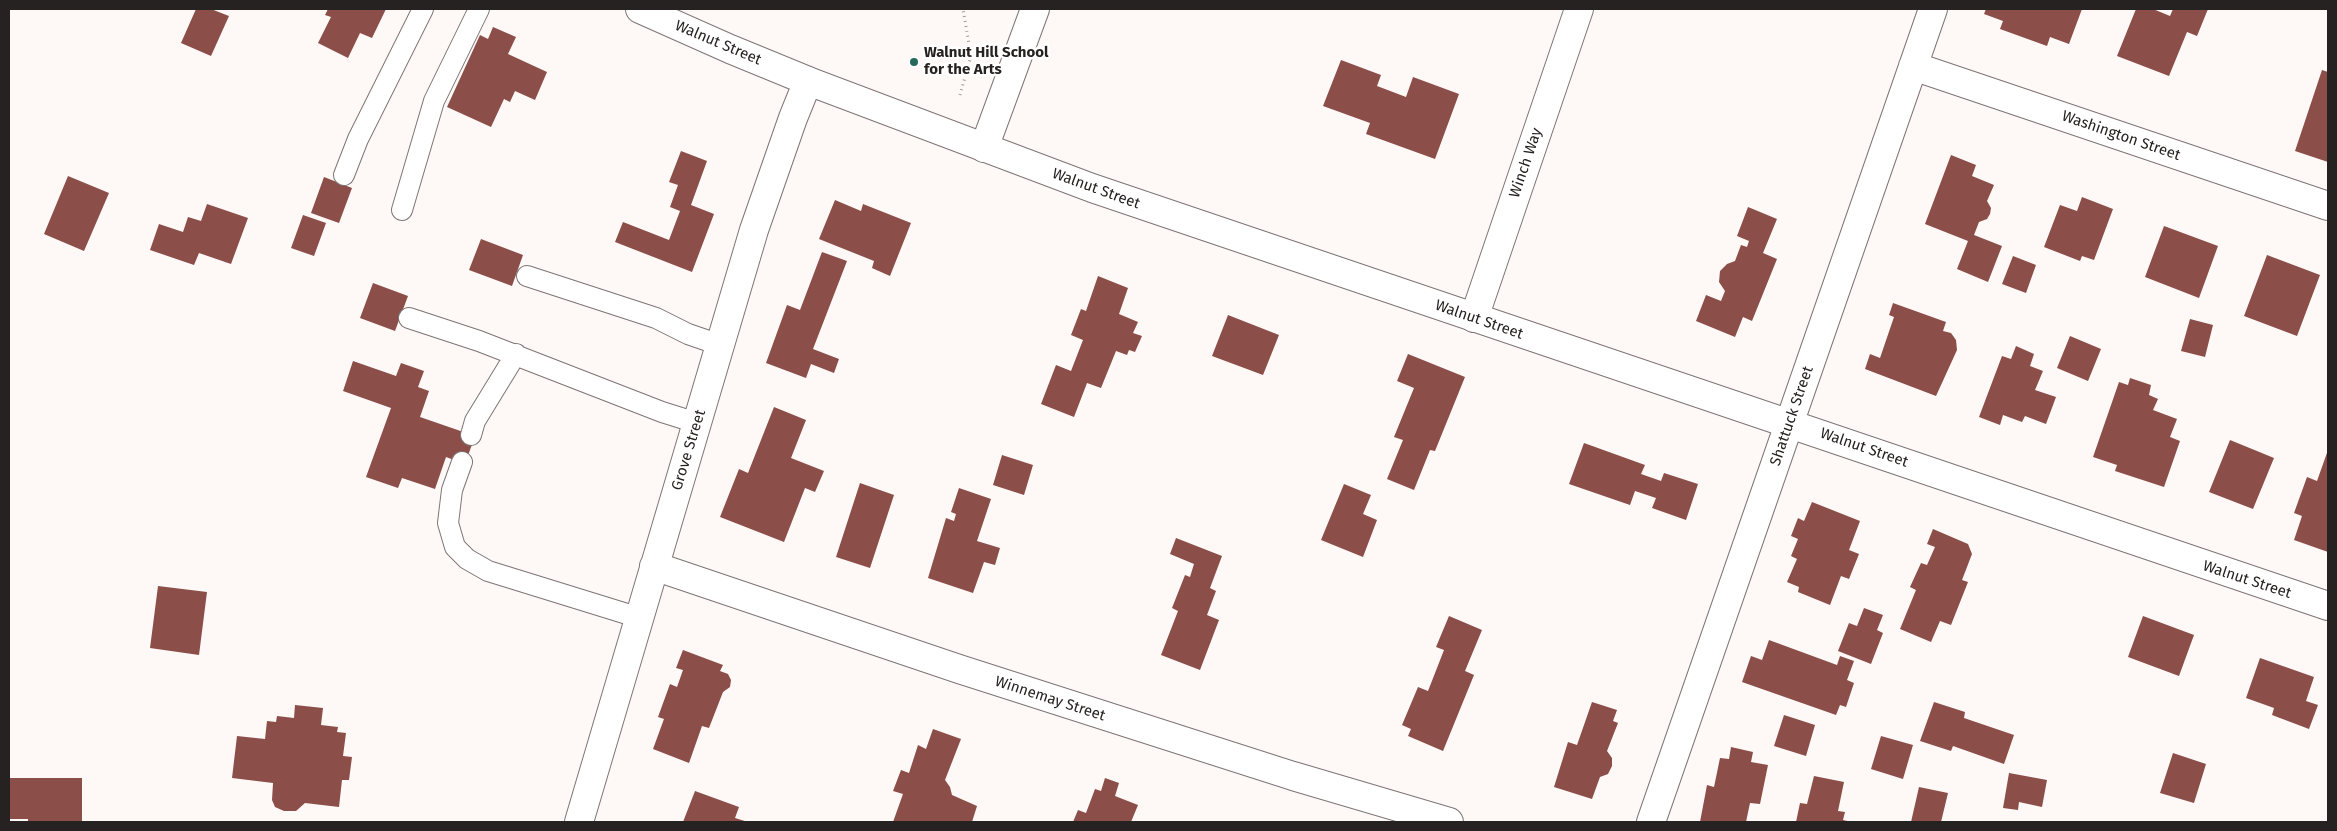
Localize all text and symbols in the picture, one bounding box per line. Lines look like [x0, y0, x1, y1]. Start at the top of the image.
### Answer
street label: Walnut Street [672, 17, 764, 69]
place label: Walnut Hill School for the Arts [924, 44, 1048, 79]
marker: Walnut Hill School for the Arts [908, 56, 920, 68]
street label: Washington Street [2059, 107, 2183, 165]
street label: Winch Way [1506, 126, 1546, 200]
street label: Walnut Street [1050, 165, 1142, 213]
street label: Walnut Street [1433, 297, 1525, 343]
street label: Shattuck Street [1767, 364, 1817, 468]
street label: Grove Street [668, 407, 710, 493]
street label: Walnut Street [1818, 425, 1910, 471]
street label: Walnut Street [2200, 557, 2294, 603]
street label: Winnemay Street [992, 673, 1108, 725]

